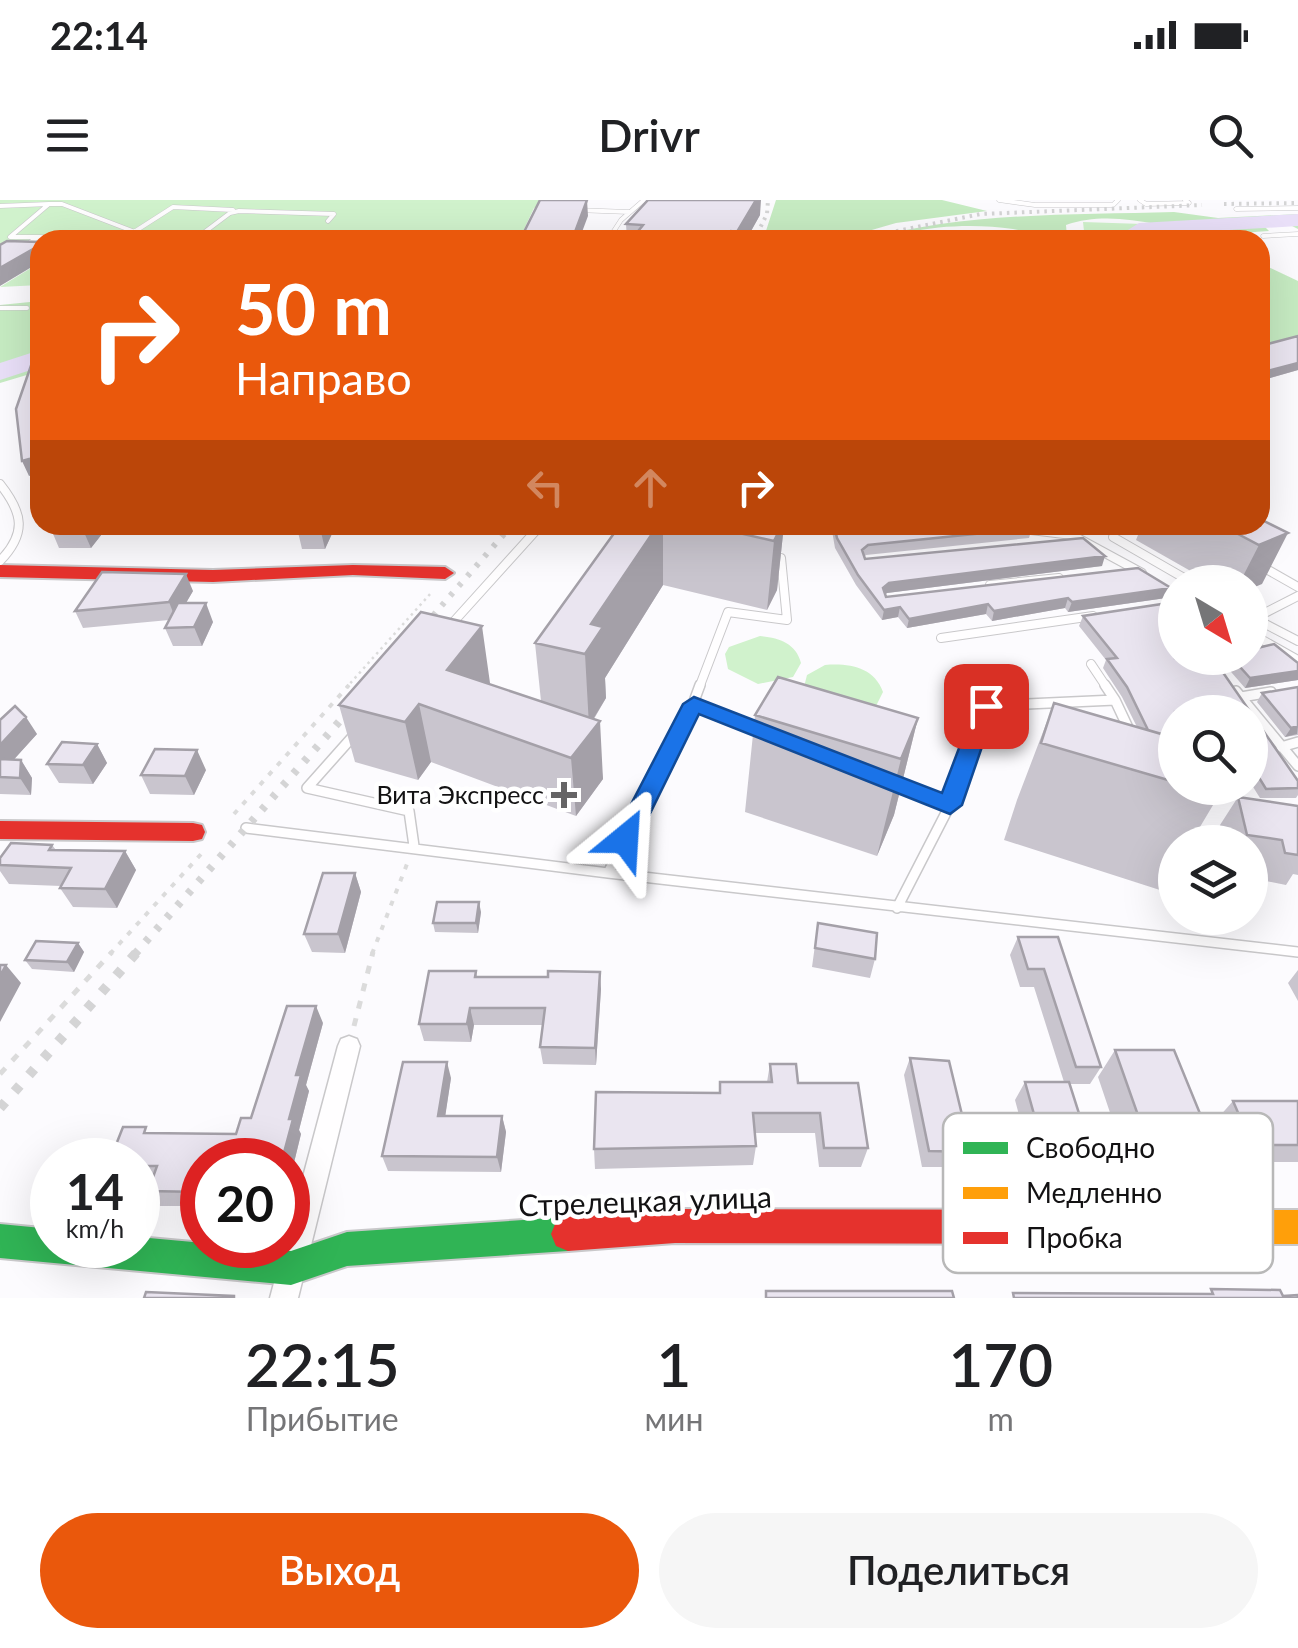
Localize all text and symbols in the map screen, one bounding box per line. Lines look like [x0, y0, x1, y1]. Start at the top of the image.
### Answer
text: 22:14 [50, 12, 148, 58]
icon: menu [40, 108, 95, 163]
text: Drivr [598, 108, 700, 162]
icon: search [1203, 108, 1258, 163]
text: 50 m [235, 266, 392, 350]
icon: right [70, 270, 200, 400]
text: Направо [235, 351, 412, 405]
icon: left [518, 460, 573, 515]
icon: ahead [623, 460, 678, 515]
icon: right [728, 460, 783, 515]
north arrow [1158, 565, 1268, 675]
map controls [1158, 565, 1268, 935]
pin [944, 664, 1029, 749]
icon: arrive [959, 679, 1014, 734]
button: search [1158, 695, 1268, 805]
place label: Вита Экспресс [376, 779, 544, 809]
marker: Вита Экспресс [553, 784, 575, 806]
position arrow [573, 787, 677, 891]
button: layers [1158, 825, 1268, 935]
legend [943, 1113, 1273, 1273]
text: Свободно [1026, 1130, 1155, 1164]
speed limit sign: 20 [180, 1138, 310, 1268]
text: 14 [66, 1161, 124, 1221]
text: Медленно [1026, 1175, 1162, 1209]
street label: Стрелецкая улица [518, 1178, 772, 1222]
text: km/h [66, 1213, 124, 1243]
text: Пробка [1026, 1220, 1123, 1254]
text: 22:15 [245, 1328, 399, 1400]
text: 1 [657, 1328, 691, 1400]
text: 170 [949, 1328, 1053, 1400]
text: Прибытие [246, 1399, 399, 1438]
text: мин [645, 1399, 704, 1438]
text: m [988, 1399, 1014, 1438]
button: Выход [40, 1513, 639, 1628]
button: Поделиться [659, 1513, 1258, 1628]

